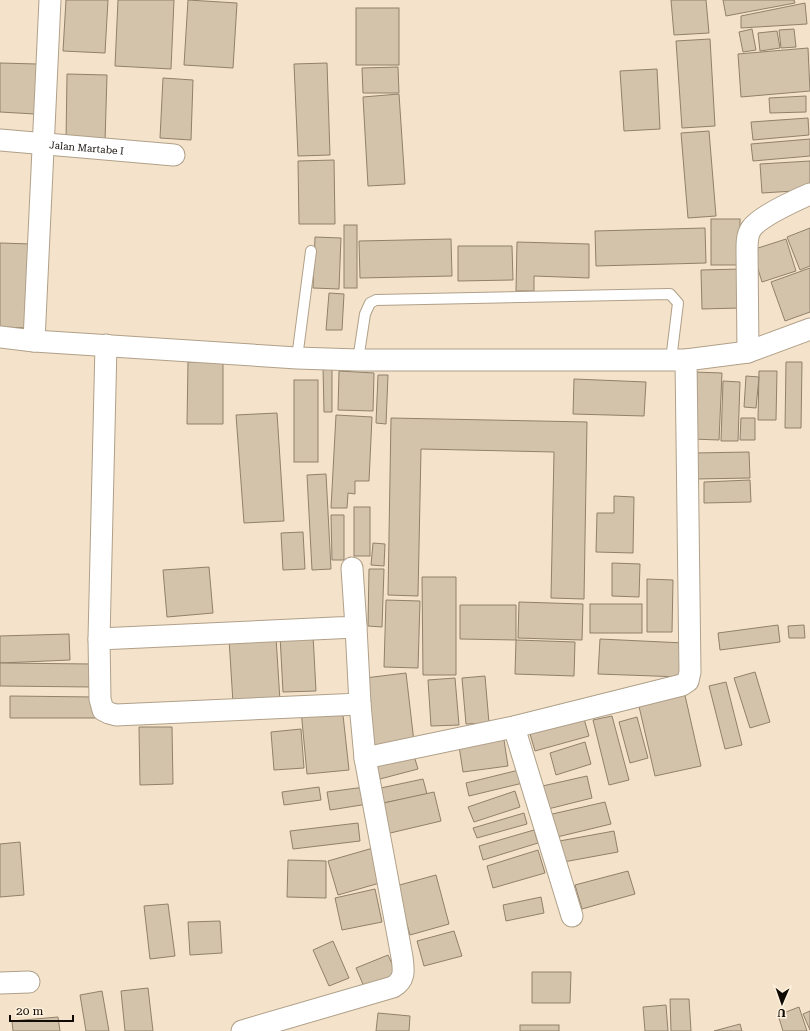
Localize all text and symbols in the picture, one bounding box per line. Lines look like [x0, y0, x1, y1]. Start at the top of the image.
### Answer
street label: Jalan Martabe I [49, 139, 125, 157]
north arrow [762, 983, 802, 1023]
scale bar [10, 997, 73, 1023]
text: 20 m [16, 1004, 43, 1018]
text: U [777, 1006, 786, 1019]

